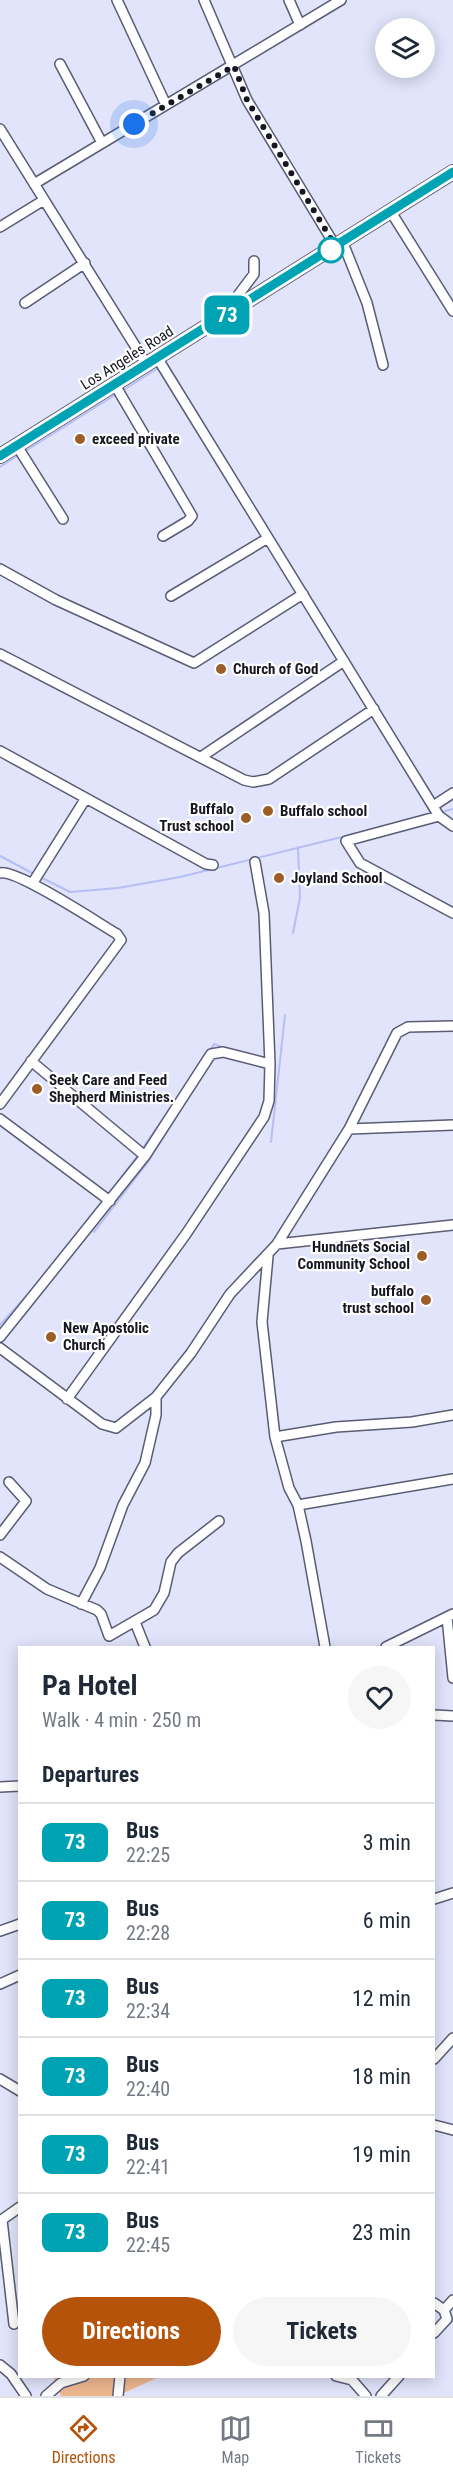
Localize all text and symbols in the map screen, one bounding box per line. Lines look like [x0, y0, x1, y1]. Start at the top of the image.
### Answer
map controls [375, 18, 435, 78]
button: layers [375, 18, 435, 78]
your location [119, 109, 149, 139]
unlabelled marker [318, 237, 344, 263]
line badge: 73 [200, 296, 254, 334]
text: 73 [216, 303, 238, 327]
street label: Los Angeles Road [77, 322, 177, 394]
place label: exceed private [92, 430, 180, 448]
marker: exceed private [73, 432, 87, 446]
place label: Church of God [233, 660, 318, 678]
marker: Church of God [214, 662, 228, 676]
place label: Buffalo Trust school [159, 800, 234, 835]
place label: Buffalo school [280, 802, 367, 820]
marker: Buffalo school [261, 804, 275, 818]
marker: Buffalo Trust school [239, 811, 253, 825]
place label: Joyland School [291, 869, 383, 887]
marker: Joyland School [272, 871, 286, 885]
place label: Seek Care and Feed Shepherd Ministries. [49, 1071, 174, 1106]
marker: Seek Care and Feed Shepherd Ministries. [30, 1082, 44, 1096]
place label: Hundnets Social Community School [297, 1238, 410, 1273]
marker: Hundnets Social Community School [415, 1249, 429, 1263]
place label: buffalo trust school [342, 1282, 414, 1317]
marker: buffalo trust school [419, 1293, 433, 1307]
place label: New Apostolic Church [63, 1319, 149, 1354]
marker: New Apostolic Church [44, 1330, 58, 1344]
button: heart [348, 1666, 411, 1729]
text: Pa Hotel [42, 1669, 138, 1702]
text: Walk · 4 min · 250 m [42, 1708, 201, 1732]
text: Departures [42, 1762, 139, 1787]
text: Bus [126, 1818, 159, 1843]
text: 73 [64, 1830, 86, 1854]
text: 3 min [363, 1830, 411, 1855]
text: 22:25 [126, 1843, 170, 1867]
text: Bus [126, 1896, 159, 1921]
text: 73 [64, 1908, 86, 1932]
text: 6 min [363, 1908, 411, 1933]
text: 22:28 [126, 1921, 170, 1945]
text: Bus [126, 1974, 159, 1999]
text: 73 [64, 1986, 86, 2010]
text: 12 min [352, 1986, 411, 2011]
text: 22:34 [126, 1999, 170, 2023]
text: Bus [126, 2052, 159, 2077]
text: 73 [64, 2064, 86, 2088]
text: 18 min [352, 2064, 411, 2089]
text: 22:40 [126, 2077, 170, 2101]
text: Bus [126, 2130, 159, 2155]
text: 73 [64, 2142, 86, 2166]
text: 19 min [352, 2142, 411, 2167]
text: 22:41 [126, 2155, 170, 2179]
text: Bus [126, 2208, 159, 2233]
text: 73 [64, 2220, 86, 2244]
text: 23 min [352, 2220, 411, 2245]
text: 22:45 [126, 2233, 170, 2257]
button: Directions [42, 2297, 221, 2366]
button: Tickets [233, 2297, 411, 2366]
tab: Directions [52, 2412, 116, 2467]
tab: Map [219, 2412, 252, 2467]
tab: Tickets [355, 2412, 401, 2467]

